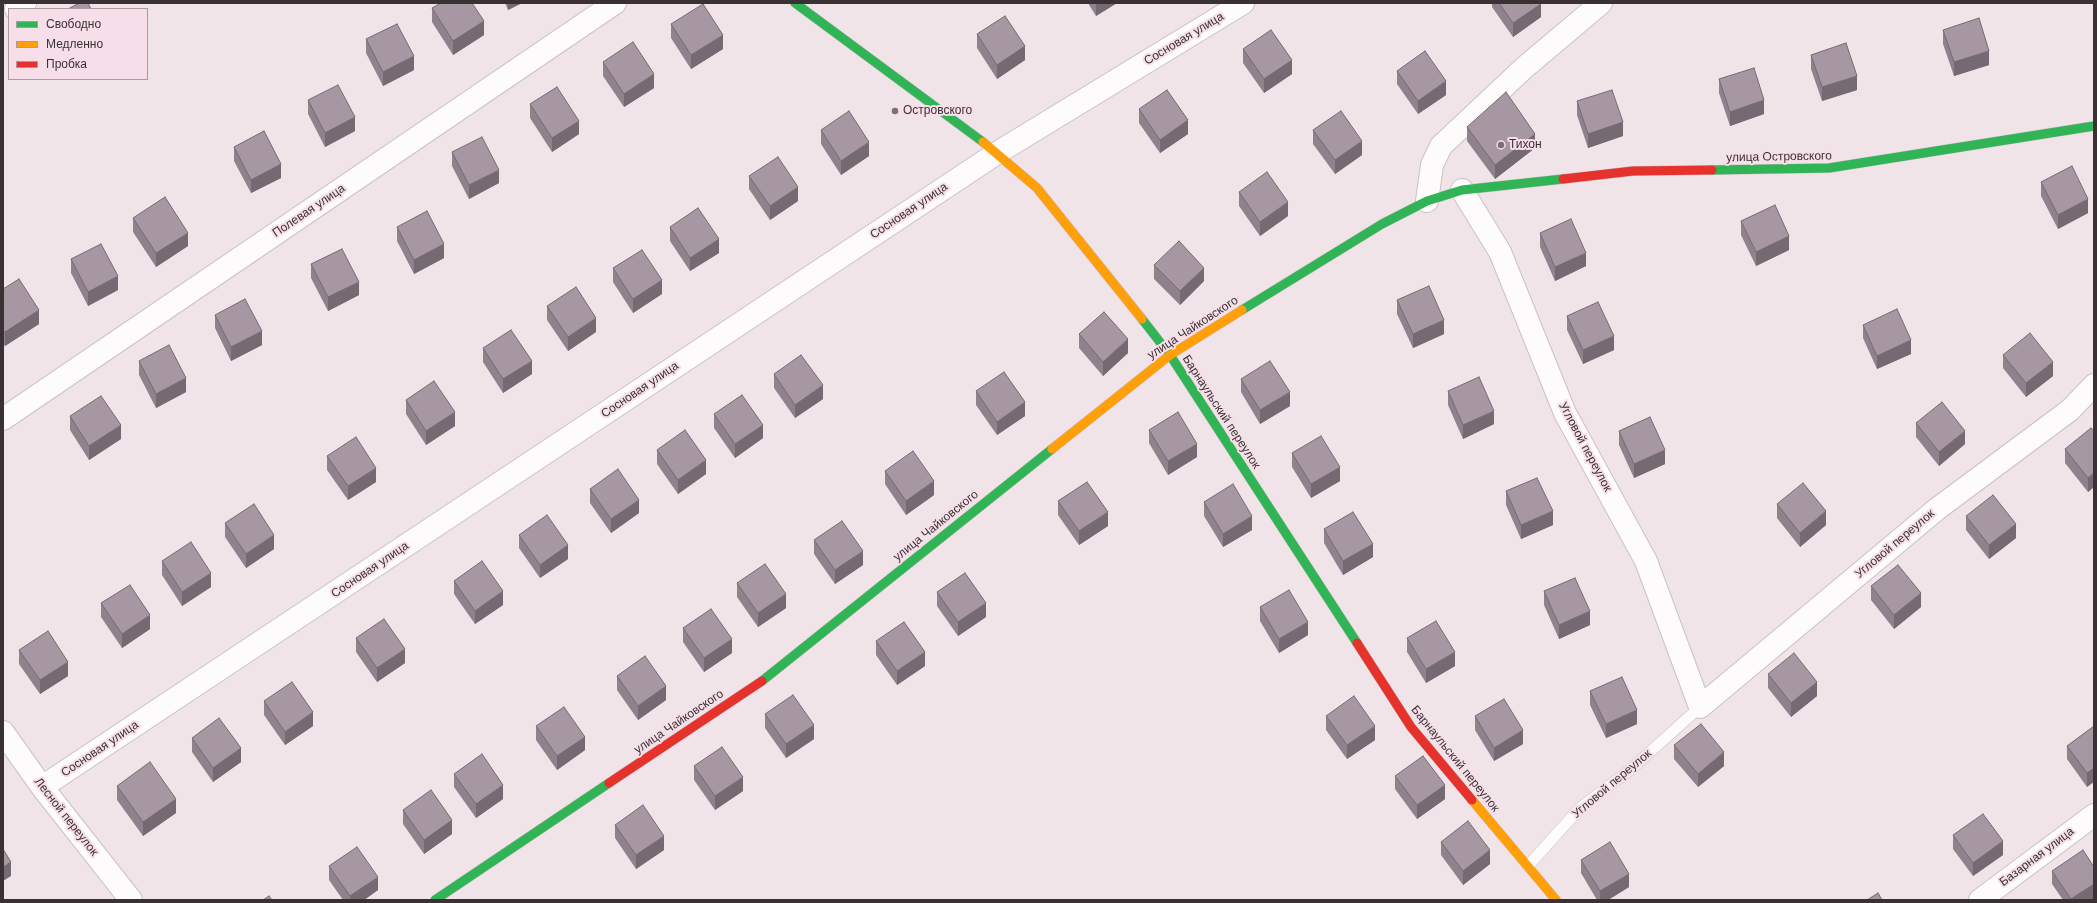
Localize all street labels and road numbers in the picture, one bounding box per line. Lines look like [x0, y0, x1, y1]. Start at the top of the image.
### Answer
street label: Сосновая улица [1142, 10, 1226, 68]
street label: улица Островского [1726, 149, 1832, 165]
street label: Сосновая улица [868, 180, 950, 242]
street label: Полевая улица [270, 181, 348, 241]
street label: улица Чайковского [1145, 293, 1241, 363]
street label: Барнаульский переулок [1179, 352, 1263, 472]
street label: Сосновая улица [599, 359, 681, 421]
street label: Угловой переулок [1555, 400, 1615, 494]
street label: улица Чайковского [891, 487, 981, 565]
street label: Угловой переулок [1852, 507, 1938, 581]
street label: Сосновая улица [329, 539, 411, 601]
street label: улица Чайковского [632, 687, 726, 757]
street label: Барнаульский переулок [1408, 703, 1502, 815]
street label: Сосновая улица [59, 718, 141, 780]
street label: Угловой переулок [1569, 747, 1655, 821]
street label: Лесной переулок [31, 775, 101, 859]
street label: Базарная улица [1997, 824, 2077, 890]

